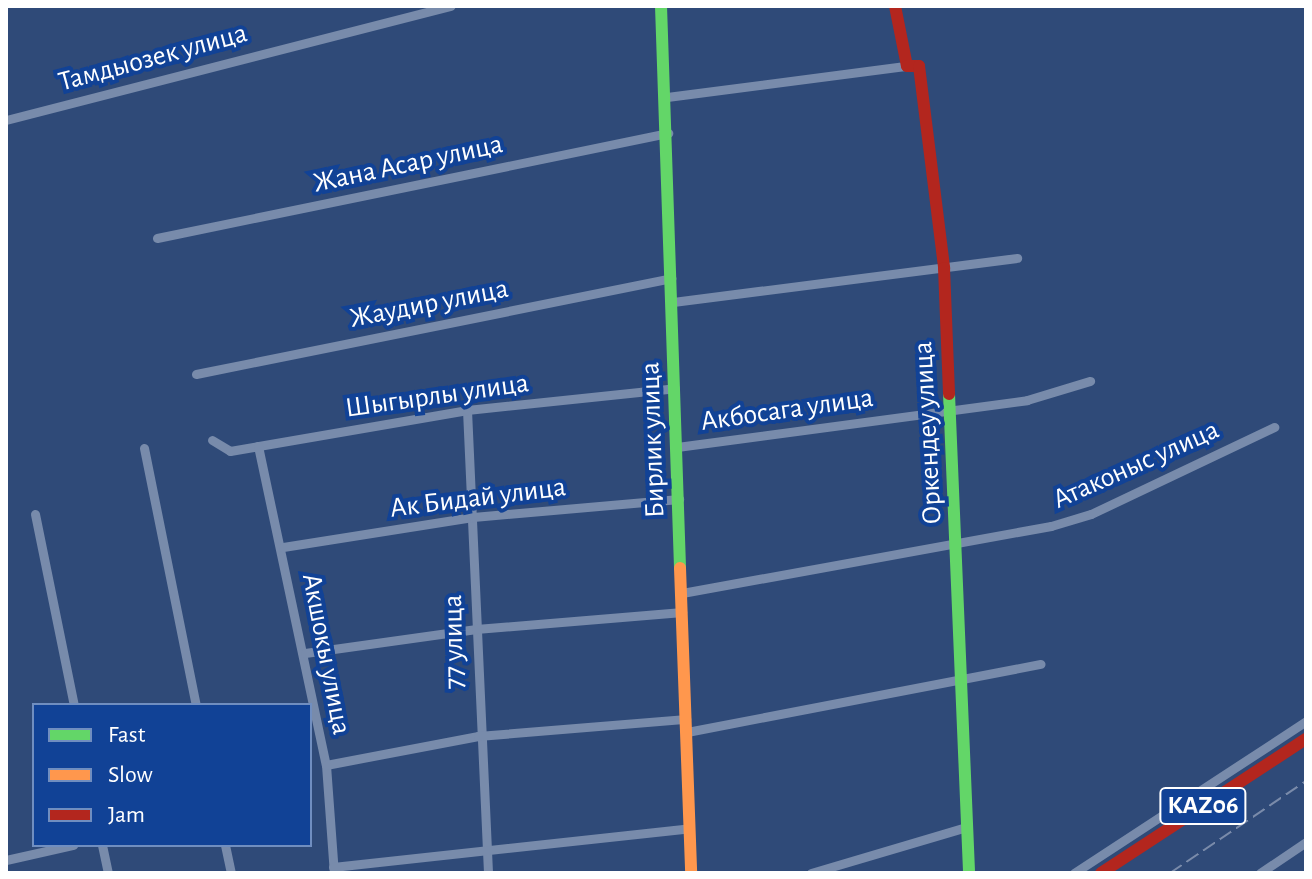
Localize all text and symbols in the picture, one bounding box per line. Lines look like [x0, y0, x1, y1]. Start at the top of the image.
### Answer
street label: Тамдыозек улица [55, 17, 251, 99]
street label: Жана Асар улица [310, 127, 506, 201]
street label: Жаудир улица [347, 272, 511, 336]
street label: Оркендеу улица [906, 341, 950, 525]
street label: Бирлик улица [633, 361, 673, 519]
street label: Шыгырлы улица [343, 366, 531, 426]
street label: Акбосага улица [699, 381, 875, 439]
street label: Атаконыс улица [1048, 413, 1224, 517]
street label: Ак Бидай улица [388, 471, 568, 525]
street label: Акшокы улица [294, 571, 358, 737]
street label: 77 улица [436, 594, 472, 690]
legend [32, 703, 312, 847]
text: Fast [108, 723, 145, 747]
text: Slow [108, 763, 153, 787]
road number: KАZ06 [1159, 784, 1247, 828]
text: Jam [108, 803, 145, 827]

